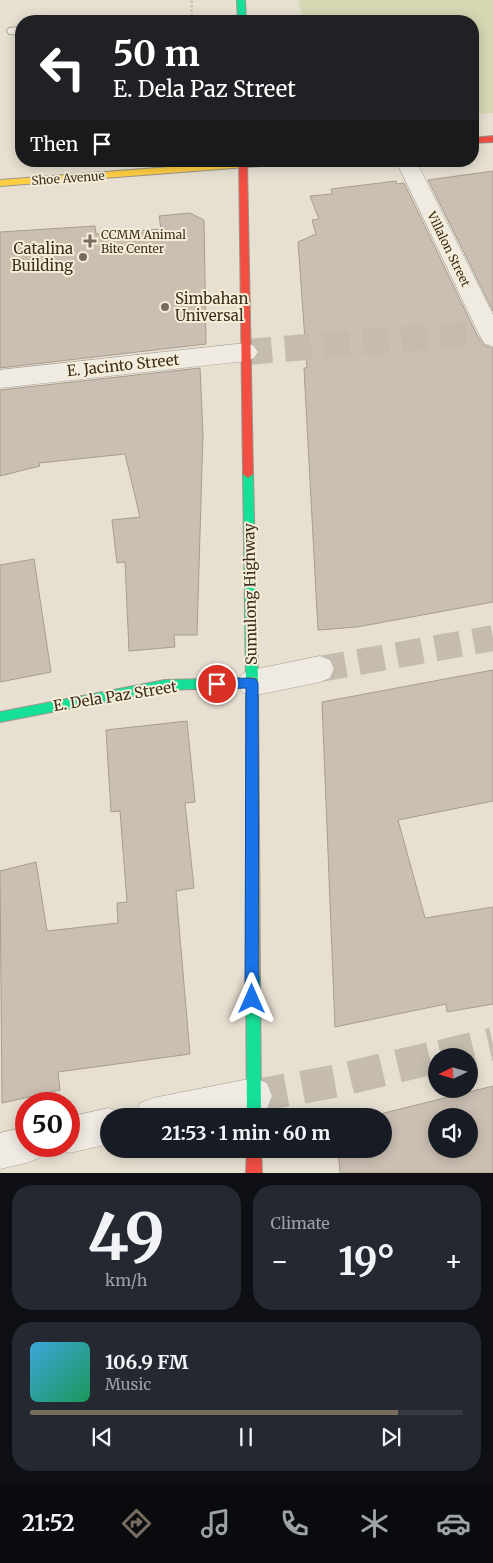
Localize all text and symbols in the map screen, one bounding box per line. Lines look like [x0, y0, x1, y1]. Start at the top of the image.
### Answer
text: 50 m [113, 32, 200, 76]
icon: left [30, 35, 95, 100]
text: E. Dela Paz Street [113, 75, 296, 103]
icon: arrive [88, 130, 116, 158]
text: Then [30, 132, 78, 156]
street label: Shoe Avenue [31, 168, 105, 188]
street label: Villalon Street [424, 208, 474, 289]
place label: CCMM Animal Bite Center [101, 227, 186, 256]
marker: CCMM Animal Bite Center [83, 234, 97, 248]
place label: Catalina Building [11, 239, 73, 275]
marker: Catalina Building [77, 251, 89, 263]
place label: Simbahan Universal [175, 289, 248, 325]
marker: Simbahan Universal [159, 301, 171, 313]
street label: E. Jacinto Street [66, 350, 180, 380]
street label: Sumulong Highway [239, 523, 261, 665]
pin [196, 663, 238, 705]
icon: arrive [203, 670, 231, 698]
street label: E. Dela Paz Street [52, 677, 178, 715]
position arrow [225, 972, 277, 1024]
north arrow [428, 1048, 478, 1098]
map controls [428, 1048, 478, 1158]
speed limit sign: 50 [15, 1092, 80, 1157]
button: sound [428, 1108, 478, 1158]
text: 21:53 · 1 min · 60 m [162, 1121, 330, 1145]
text: 49 [88, 1196, 165, 1278]
text: Climate [271, 1213, 330, 1233]
text: 19° [338, 1238, 395, 1285]
text: − [271, 1243, 289, 1279]
text: + [444, 1243, 463, 1279]
text: km/h [105, 1270, 147, 1290]
text: 106.9 FM [105, 1350, 188, 1374]
text: Music [105, 1374, 151, 1394]
icon: previous [88, 1423, 116, 1451]
icon: pause [232, 1423, 260, 1451]
icon: next [377, 1423, 405, 1451]
icon: directions [119, 1506, 154, 1541]
icon: music [198, 1506, 233, 1541]
icon: phone [277, 1506, 312, 1541]
icon: climate [357, 1506, 392, 1541]
icon: car [436, 1506, 471, 1541]
text: 21:52 [22, 1509, 75, 1537]

